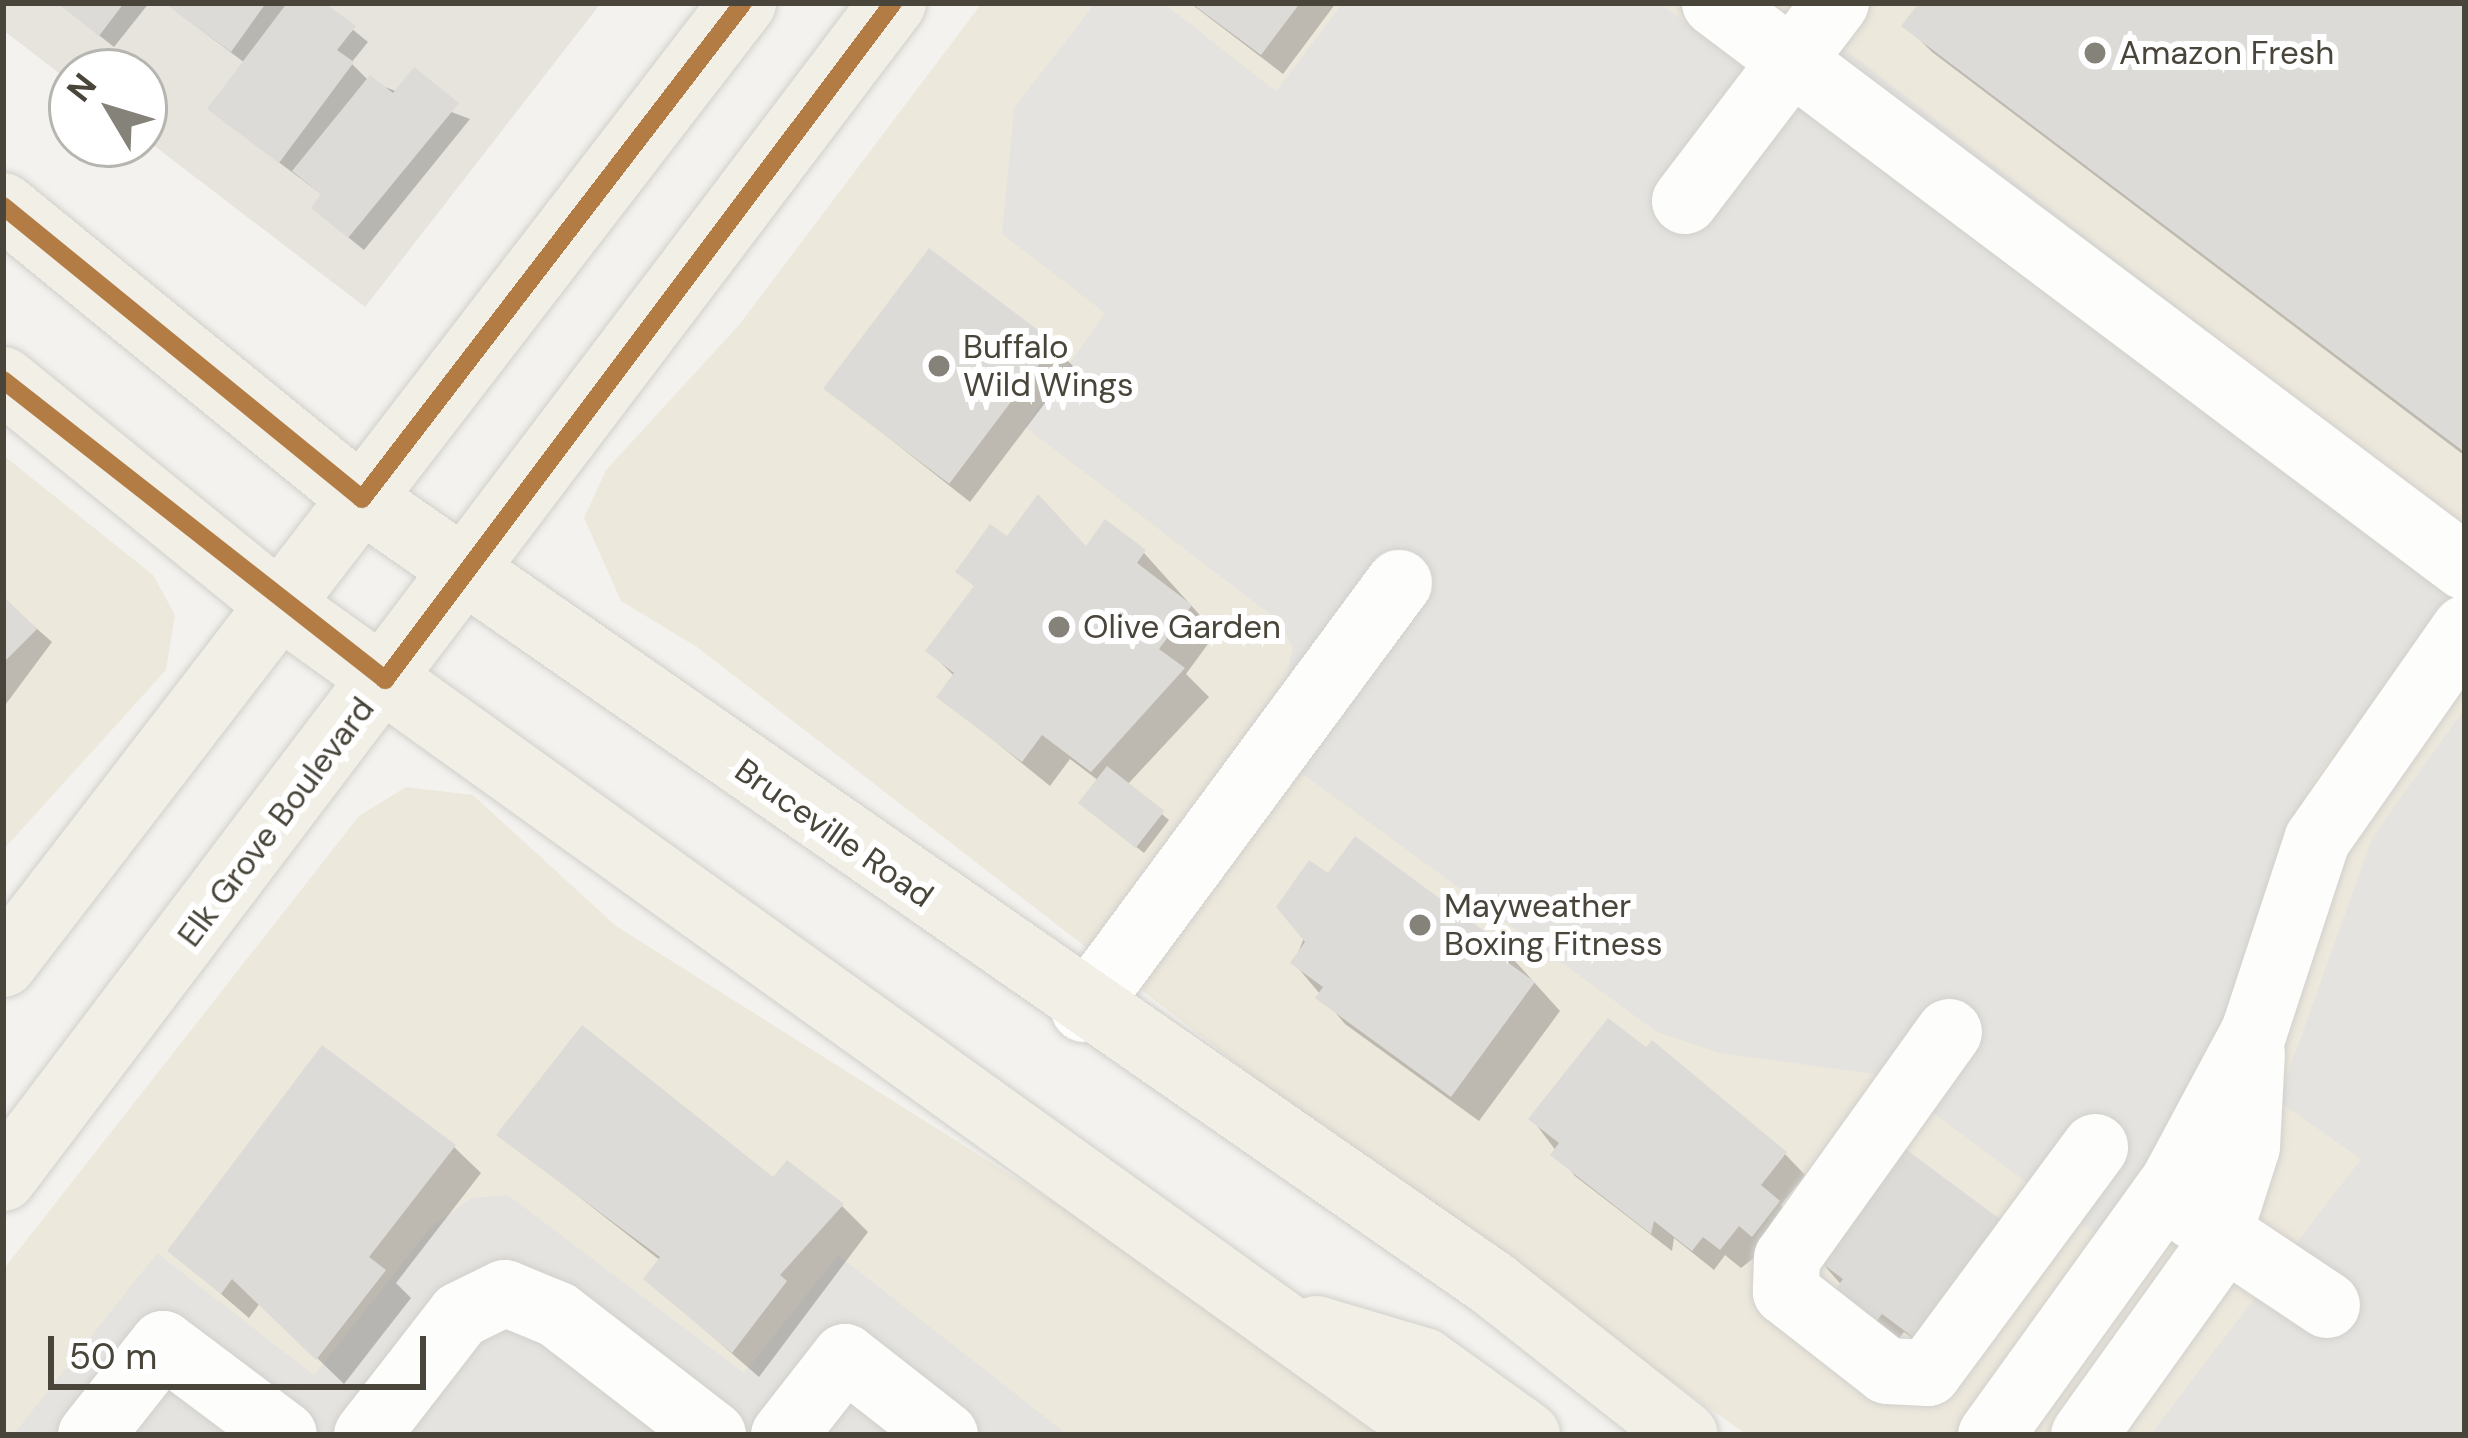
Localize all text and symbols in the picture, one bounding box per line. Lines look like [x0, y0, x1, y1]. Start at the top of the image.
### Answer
place label: Amazon Fresh [2119, 33, 2334, 73]
marker: Amazon Fresh [2082, 40, 2108, 66]
north arrow [48, 48, 168, 168]
text: N [57, 65, 106, 110]
place label: Buffalo Wild Wings [963, 327, 1133, 405]
marker: Buffalo Wild Wings [926, 353, 952, 379]
place label: Olive Garden [1083, 607, 1281, 647]
marker: Olive Garden [1046, 614, 1072, 640]
street label: Elk Grove Boulevard [169, 690, 383, 954]
street label: Bruceville Road [727, 750, 941, 916]
place label: Mayweather Boxing Fitness [1444, 886, 1663, 964]
marker: Mayweather Boxing Fitness [1407, 912, 1433, 938]
scale bar [54, 1312, 432, 1386]
text: 50 m [69, 1333, 157, 1380]

